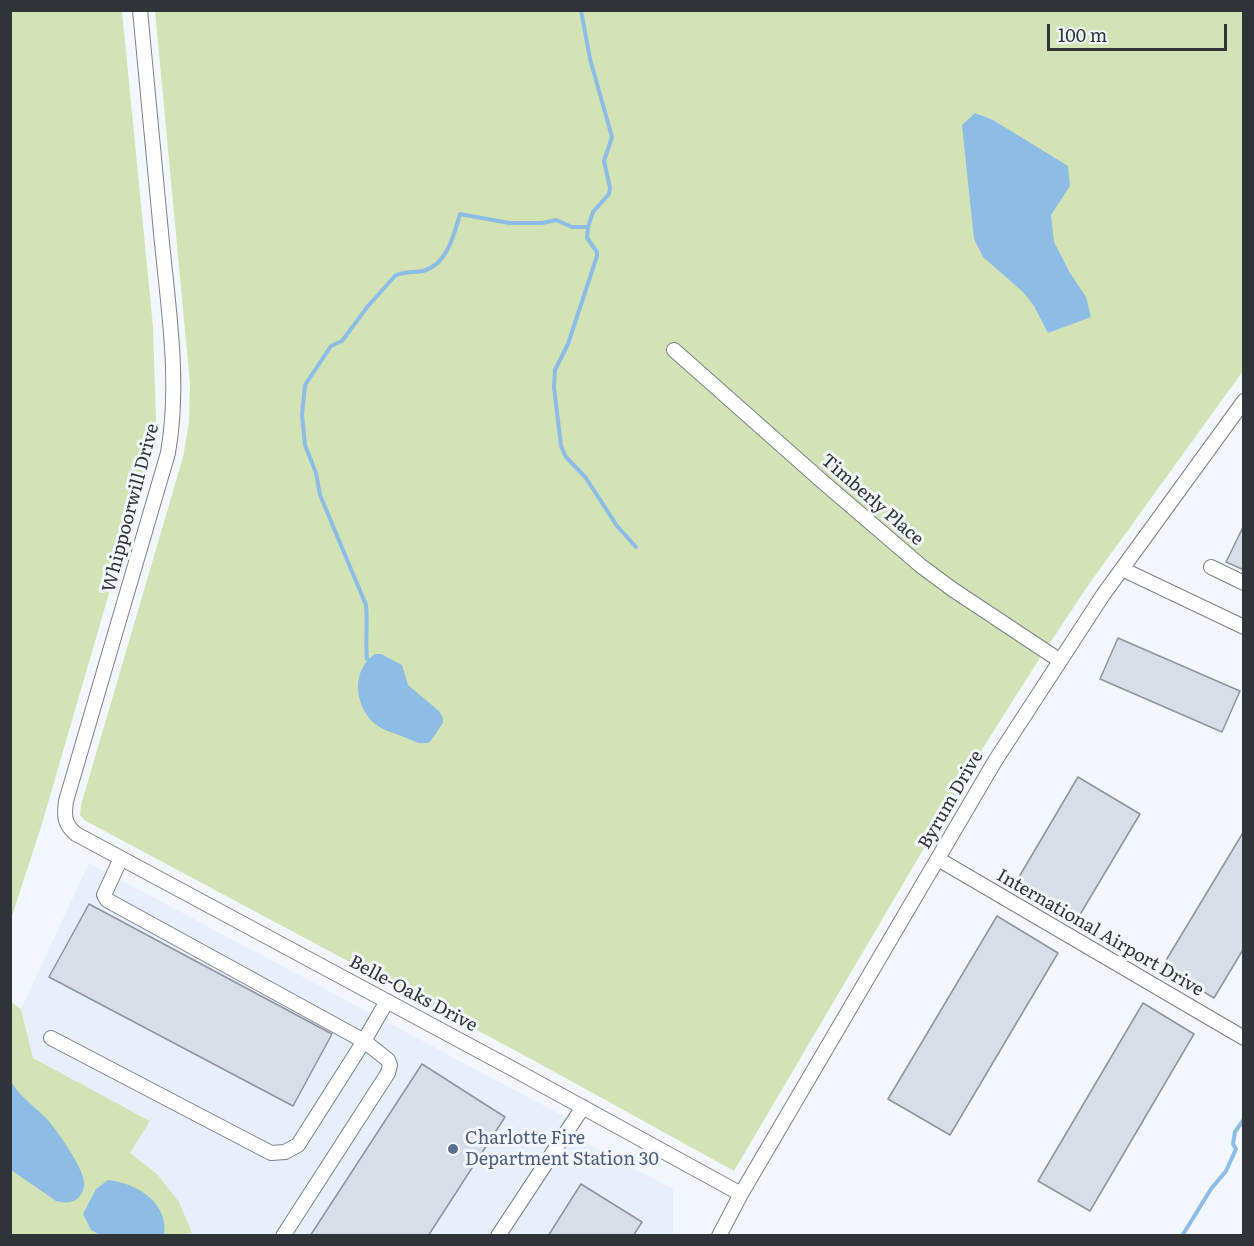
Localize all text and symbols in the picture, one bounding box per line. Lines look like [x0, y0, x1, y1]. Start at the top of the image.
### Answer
scale bar [1050, 12, 1230, 50]
text: 100 m [1058, 21, 1107, 48]
street label: Whippoorwill Drive [98, 421, 164, 595]
street label: Timberly Place [816, 450, 928, 550]
street label: Byrum Drive [914, 747, 988, 853]
street label: International Airport Drive [993, 865, 1207, 1001]
street label: Belle-Oaks Drive [345, 951, 481, 1037]
place label: Charlotte Fire Department Station 30 [465, 1128, 659, 1170]
marker: Charlotte Fire Department Station 30 [446, 1142, 460, 1156]

